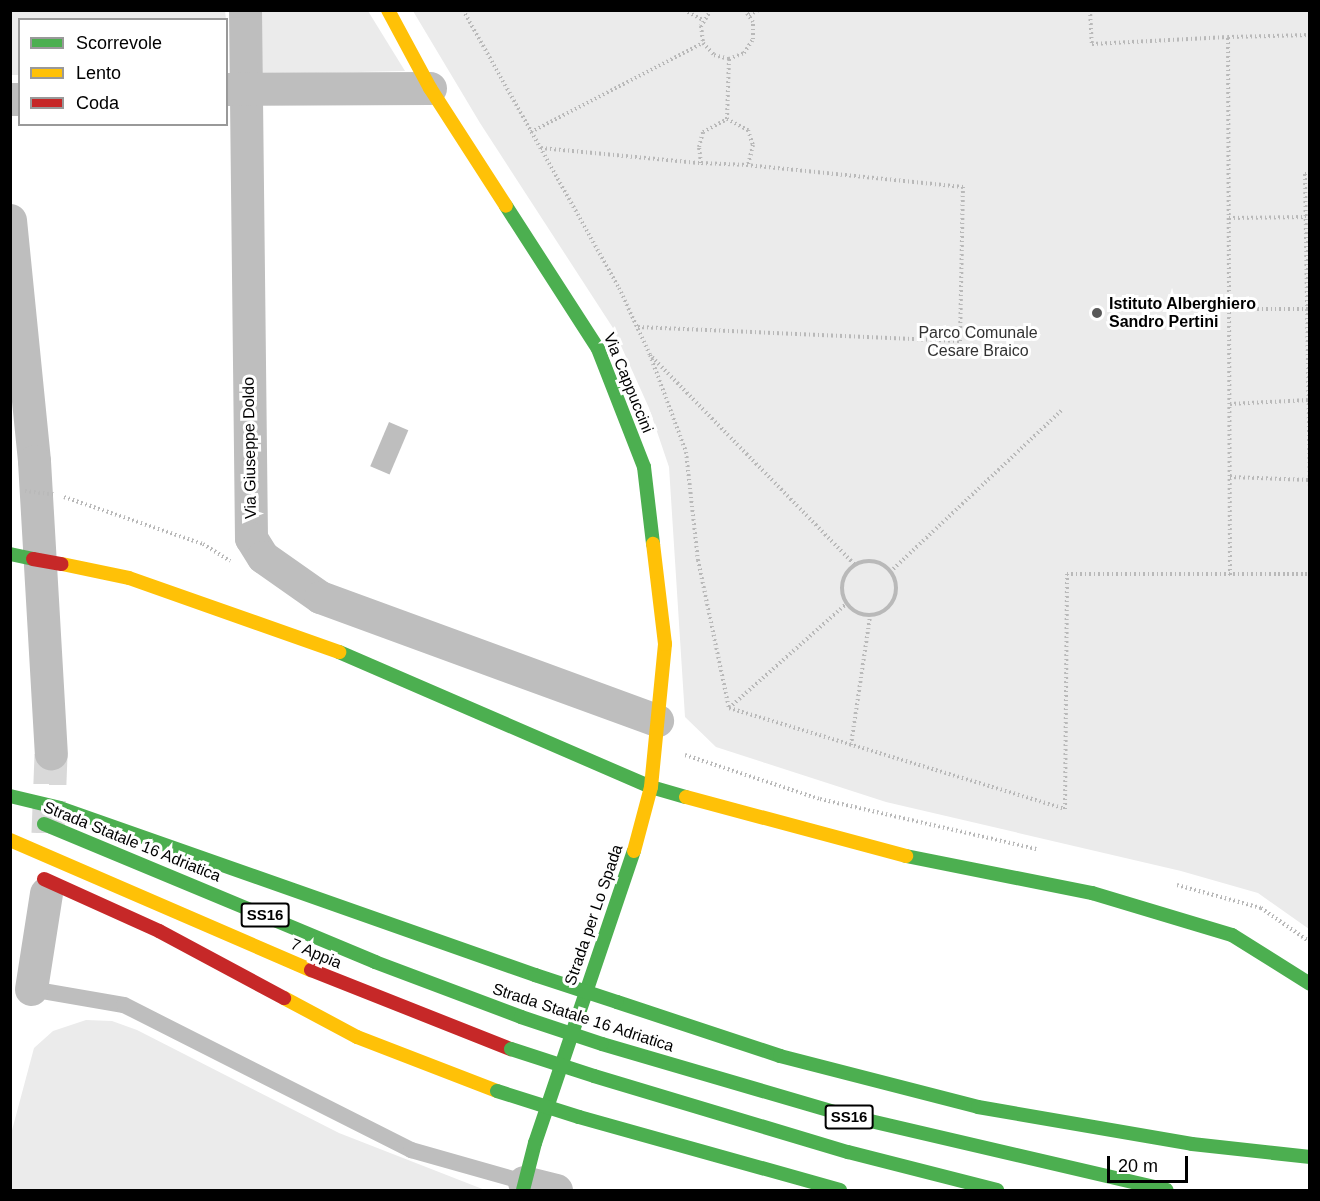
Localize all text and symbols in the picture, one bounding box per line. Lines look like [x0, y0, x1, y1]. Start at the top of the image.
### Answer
legend [18, 18, 228, 126]
text: Scorrevole [76, 33, 162, 53]
text: Lento [76, 63, 121, 83]
text: Coda [76, 93, 119, 113]
place label: Istituto Alberghiero Sandro Pertini [1109, 294, 1257, 332]
marker: Istituto Alberghiero Sandro Pertini [1090, 306, 1104, 320]
park label: Parco Comunale Cesare Braico [918, 323, 1038, 361]
street label: Via Cappuccini [599, 330, 657, 436]
street label: Via Giuseppe Doldo [239, 377, 261, 519]
street label: Strada Statale 16 Adriatica [40, 797, 224, 887]
street label: Strada per Lo Spada [561, 842, 627, 988]
road number: SS16 [240, 903, 290, 927]
street label: 7 Appia [287, 935, 345, 973]
street label: Strada Statale 16 Adriatica [490, 979, 676, 1057]
road number: SS16 [824, 1105, 874, 1129]
scale bar [1110, 1144, 1191, 1182]
text: 20 m [1118, 1156, 1158, 1176]

